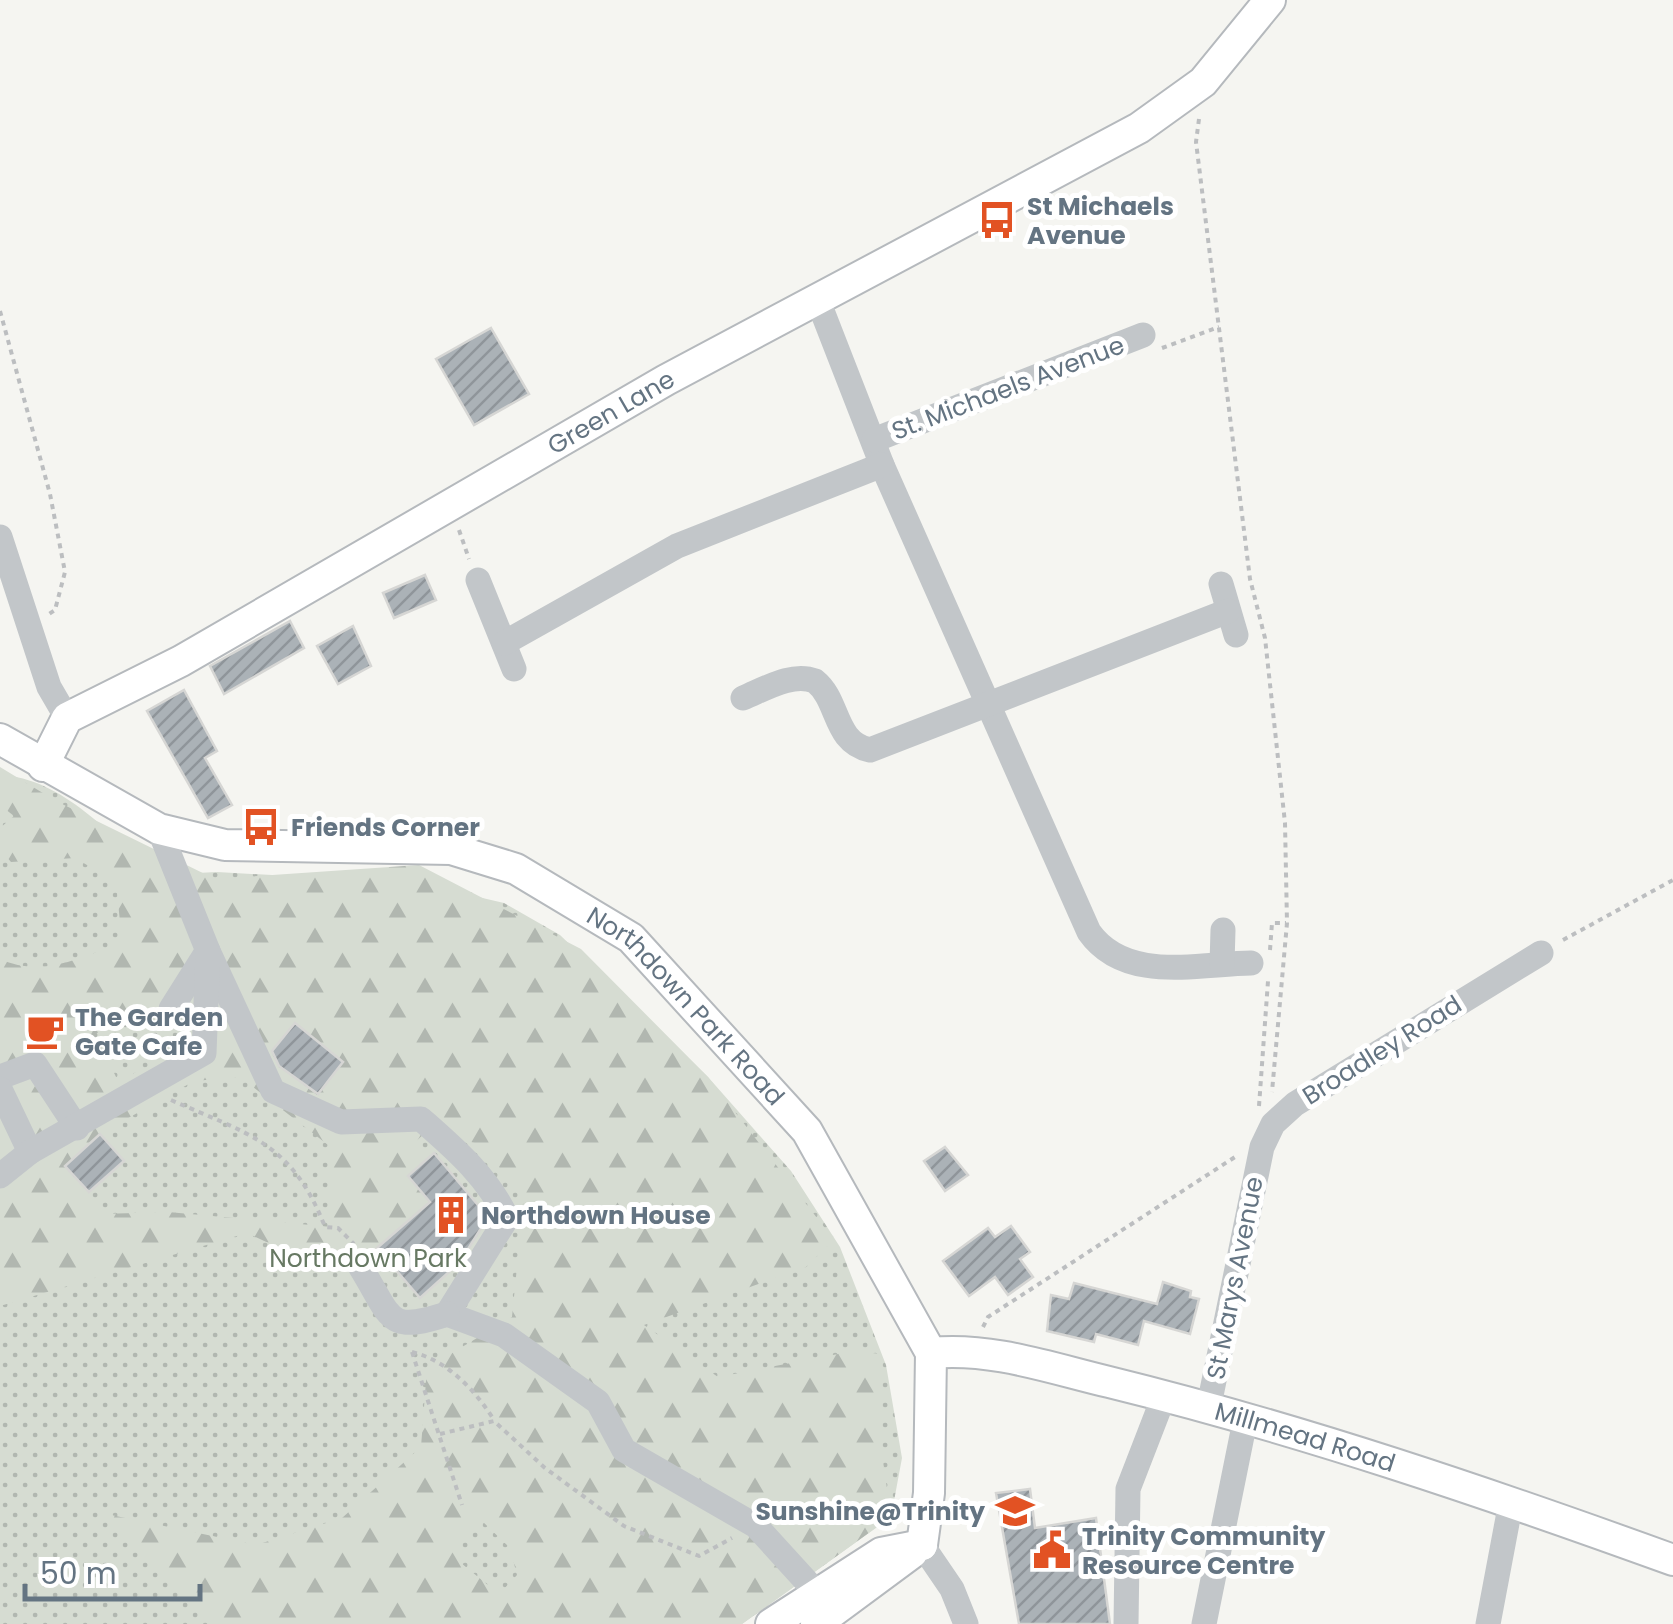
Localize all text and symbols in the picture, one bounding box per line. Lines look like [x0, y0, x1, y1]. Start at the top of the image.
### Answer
place label: St Michaels Avenue [1027, 189, 1174, 253]
bus stop icon: St Michaels Avenue [976, 199, 1018, 241]
street label: St. Michaels Avenue [887, 327, 1129, 449]
street label: Green Lane [541, 361, 681, 463]
bus stop icon: Friends Corner [240, 806, 282, 848]
place label: Friends Corner [291, 810, 480, 845]
street label: Northdown Park Road [580, 898, 793, 1113]
street label: Broadley Road [1296, 987, 1468, 1113]
place label: The Garden Gate Cafe [75, 1000, 223, 1064]
cafe icon: The Garden Gate Cafe [24, 1010, 66, 1052]
street label: St Marys Avenue [1198, 1174, 1272, 1382]
building icon: Northdown House [430, 1194, 472, 1236]
place label: Northdown House [481, 1198, 711, 1233]
park label: Northdown Park [269, 1241, 467, 1276]
street label: Millmead Road [1211, 1393, 1400, 1481]
school or university icon: Sunshine@Trinity [994, 1490, 1036, 1532]
place label: Sunshine@Trinity [755, 1494, 985, 1529]
place label: Trinity Community Resource Centre [1082, 1519, 1325, 1583]
public building icon: Trinity Community Resource Centre [1031, 1529, 1073, 1571]
scale bar [25, 1539, 200, 1601]
text: 50 m [40, 1552, 117, 1595]

